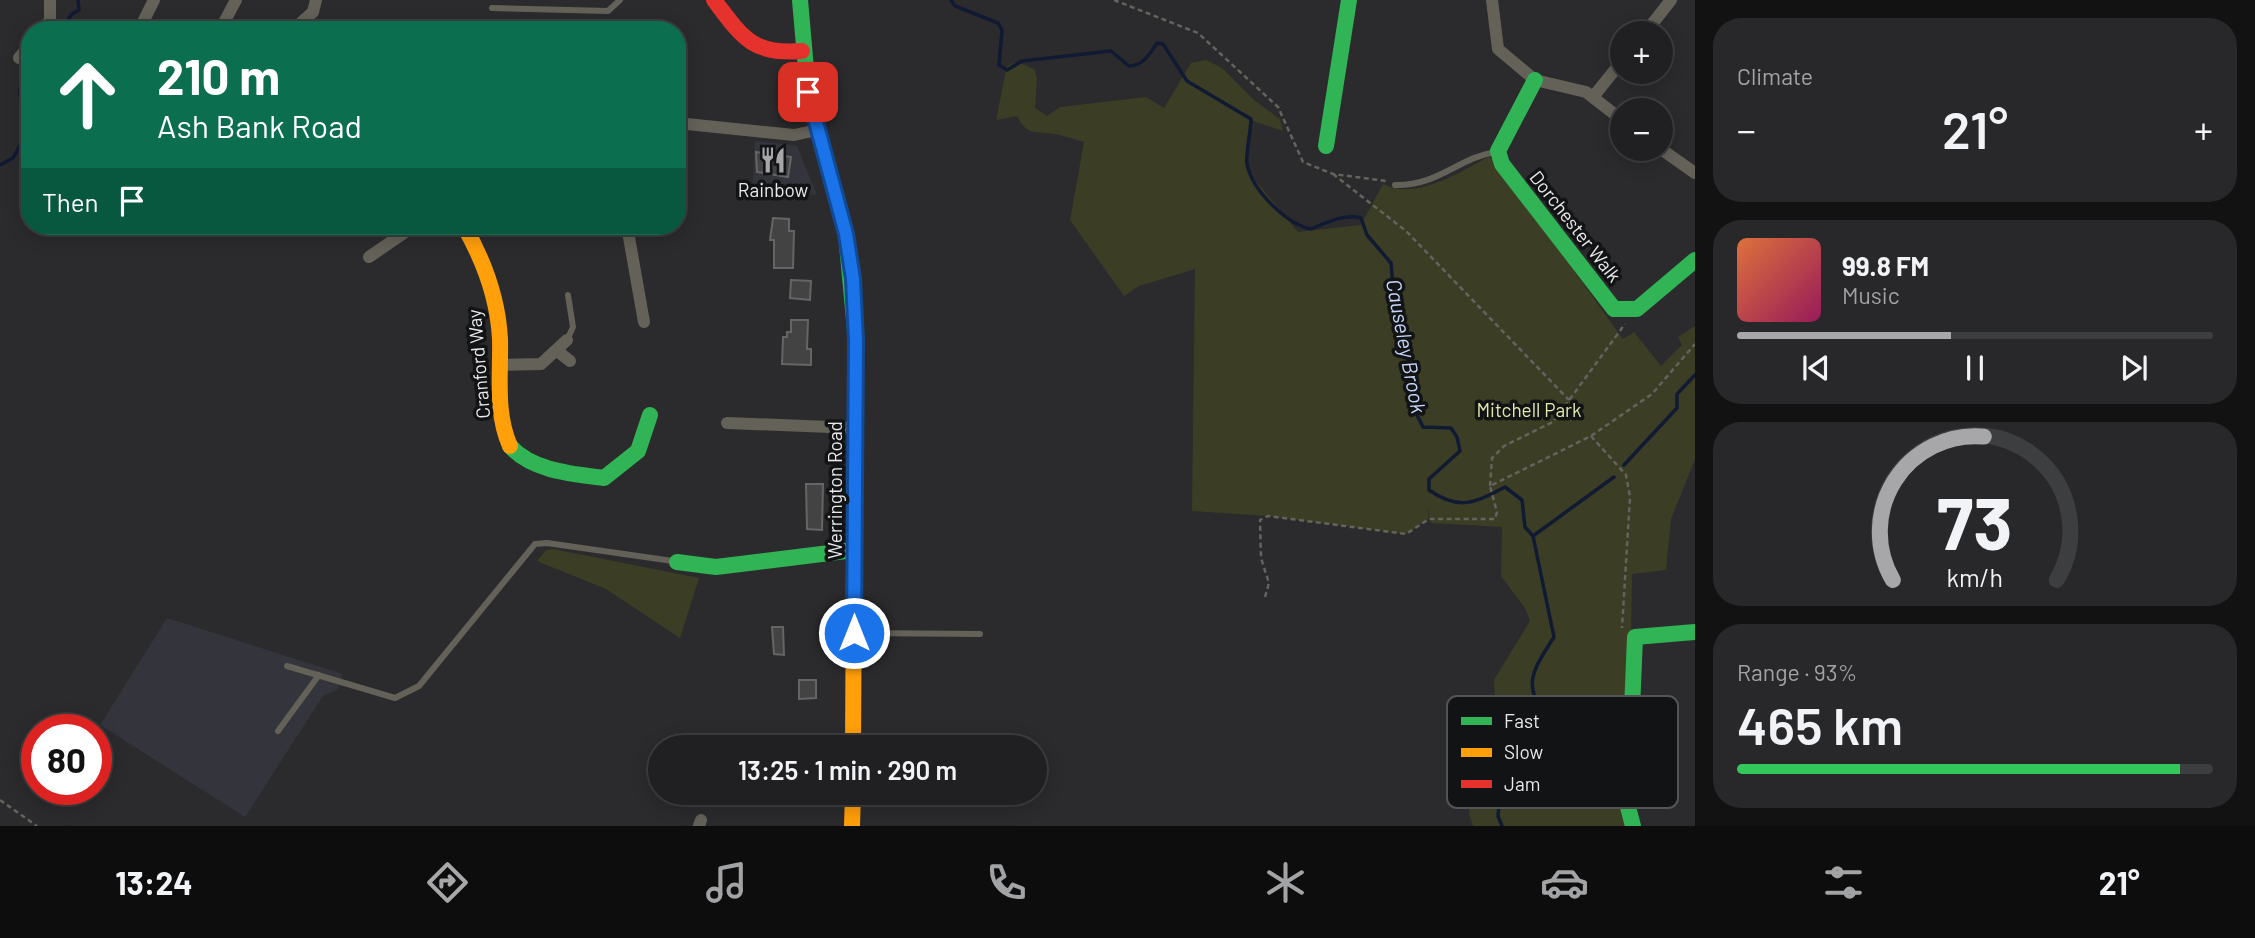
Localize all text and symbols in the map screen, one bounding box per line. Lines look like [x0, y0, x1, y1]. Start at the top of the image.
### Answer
map controls [1610, 21, 1673, 161]
button: + [1610, 21, 1673, 84]
text: 210 m [157, 46, 280, 105]
icon: ahead [42, 49, 133, 140]
pin [778, 62, 838, 122]
text: Climate [1737, 62, 1813, 90]
icon: arrive [789, 73, 827, 111]
text: 21° [1942, 97, 2008, 159]
button: − [1610, 98, 1673, 161]
text: Ash Bank Road [157, 106, 362, 144]
text: − [1737, 106, 1756, 152]
text: + [2194, 106, 2213, 152]
restaurant icon: Rainbow [758, 145, 788, 175]
street label: Dorchester Walk [1525, 166, 1627, 286]
place label: Rainbow [738, 178, 808, 201]
icon: arrive [113, 182, 151, 220]
text: Then [42, 186, 99, 217]
text: 99.8 FM [1842, 250, 1929, 281]
water label: Causeley Brook [1382, 277, 1432, 416]
text: Music [1842, 281, 1900, 309]
street label: Cranford Way [462, 308, 494, 420]
icon: previous [1797, 349, 1835, 387]
icon: pause [1956, 349, 1994, 387]
icon: next [2115, 349, 2153, 387]
park label: Mitchell Park [1476, 398, 1582, 421]
street label: Werrington Road [823, 421, 846, 559]
text: 73 [1937, 477, 2013, 565]
text: km/h [1947, 562, 2003, 592]
position arrow [817, 596, 891, 670]
text: Range · 93% [1737, 658, 1857, 686]
text: 465 km [1737, 693, 1903, 755]
legend [1447, 696, 1678, 808]
text: Fast [1504, 709, 1540, 732]
speed limit sign: 80 [21, 714, 112, 805]
text: Slow [1504, 740, 1543, 763]
text: 13:25 · 1 min · 290 m [738, 754, 957, 785]
text: Jam [1504, 772, 1540, 795]
icon: directions [423, 858, 472, 907]
icon: music [702, 858, 751, 907]
icon: phone [982, 858, 1031, 907]
icon: climate [1261, 858, 1310, 907]
icon: car [1540, 858, 1589, 907]
icon: filters [1819, 858, 1868, 907]
text: 13:24 [115, 863, 193, 901]
text: 21° [2099, 863, 2140, 901]

